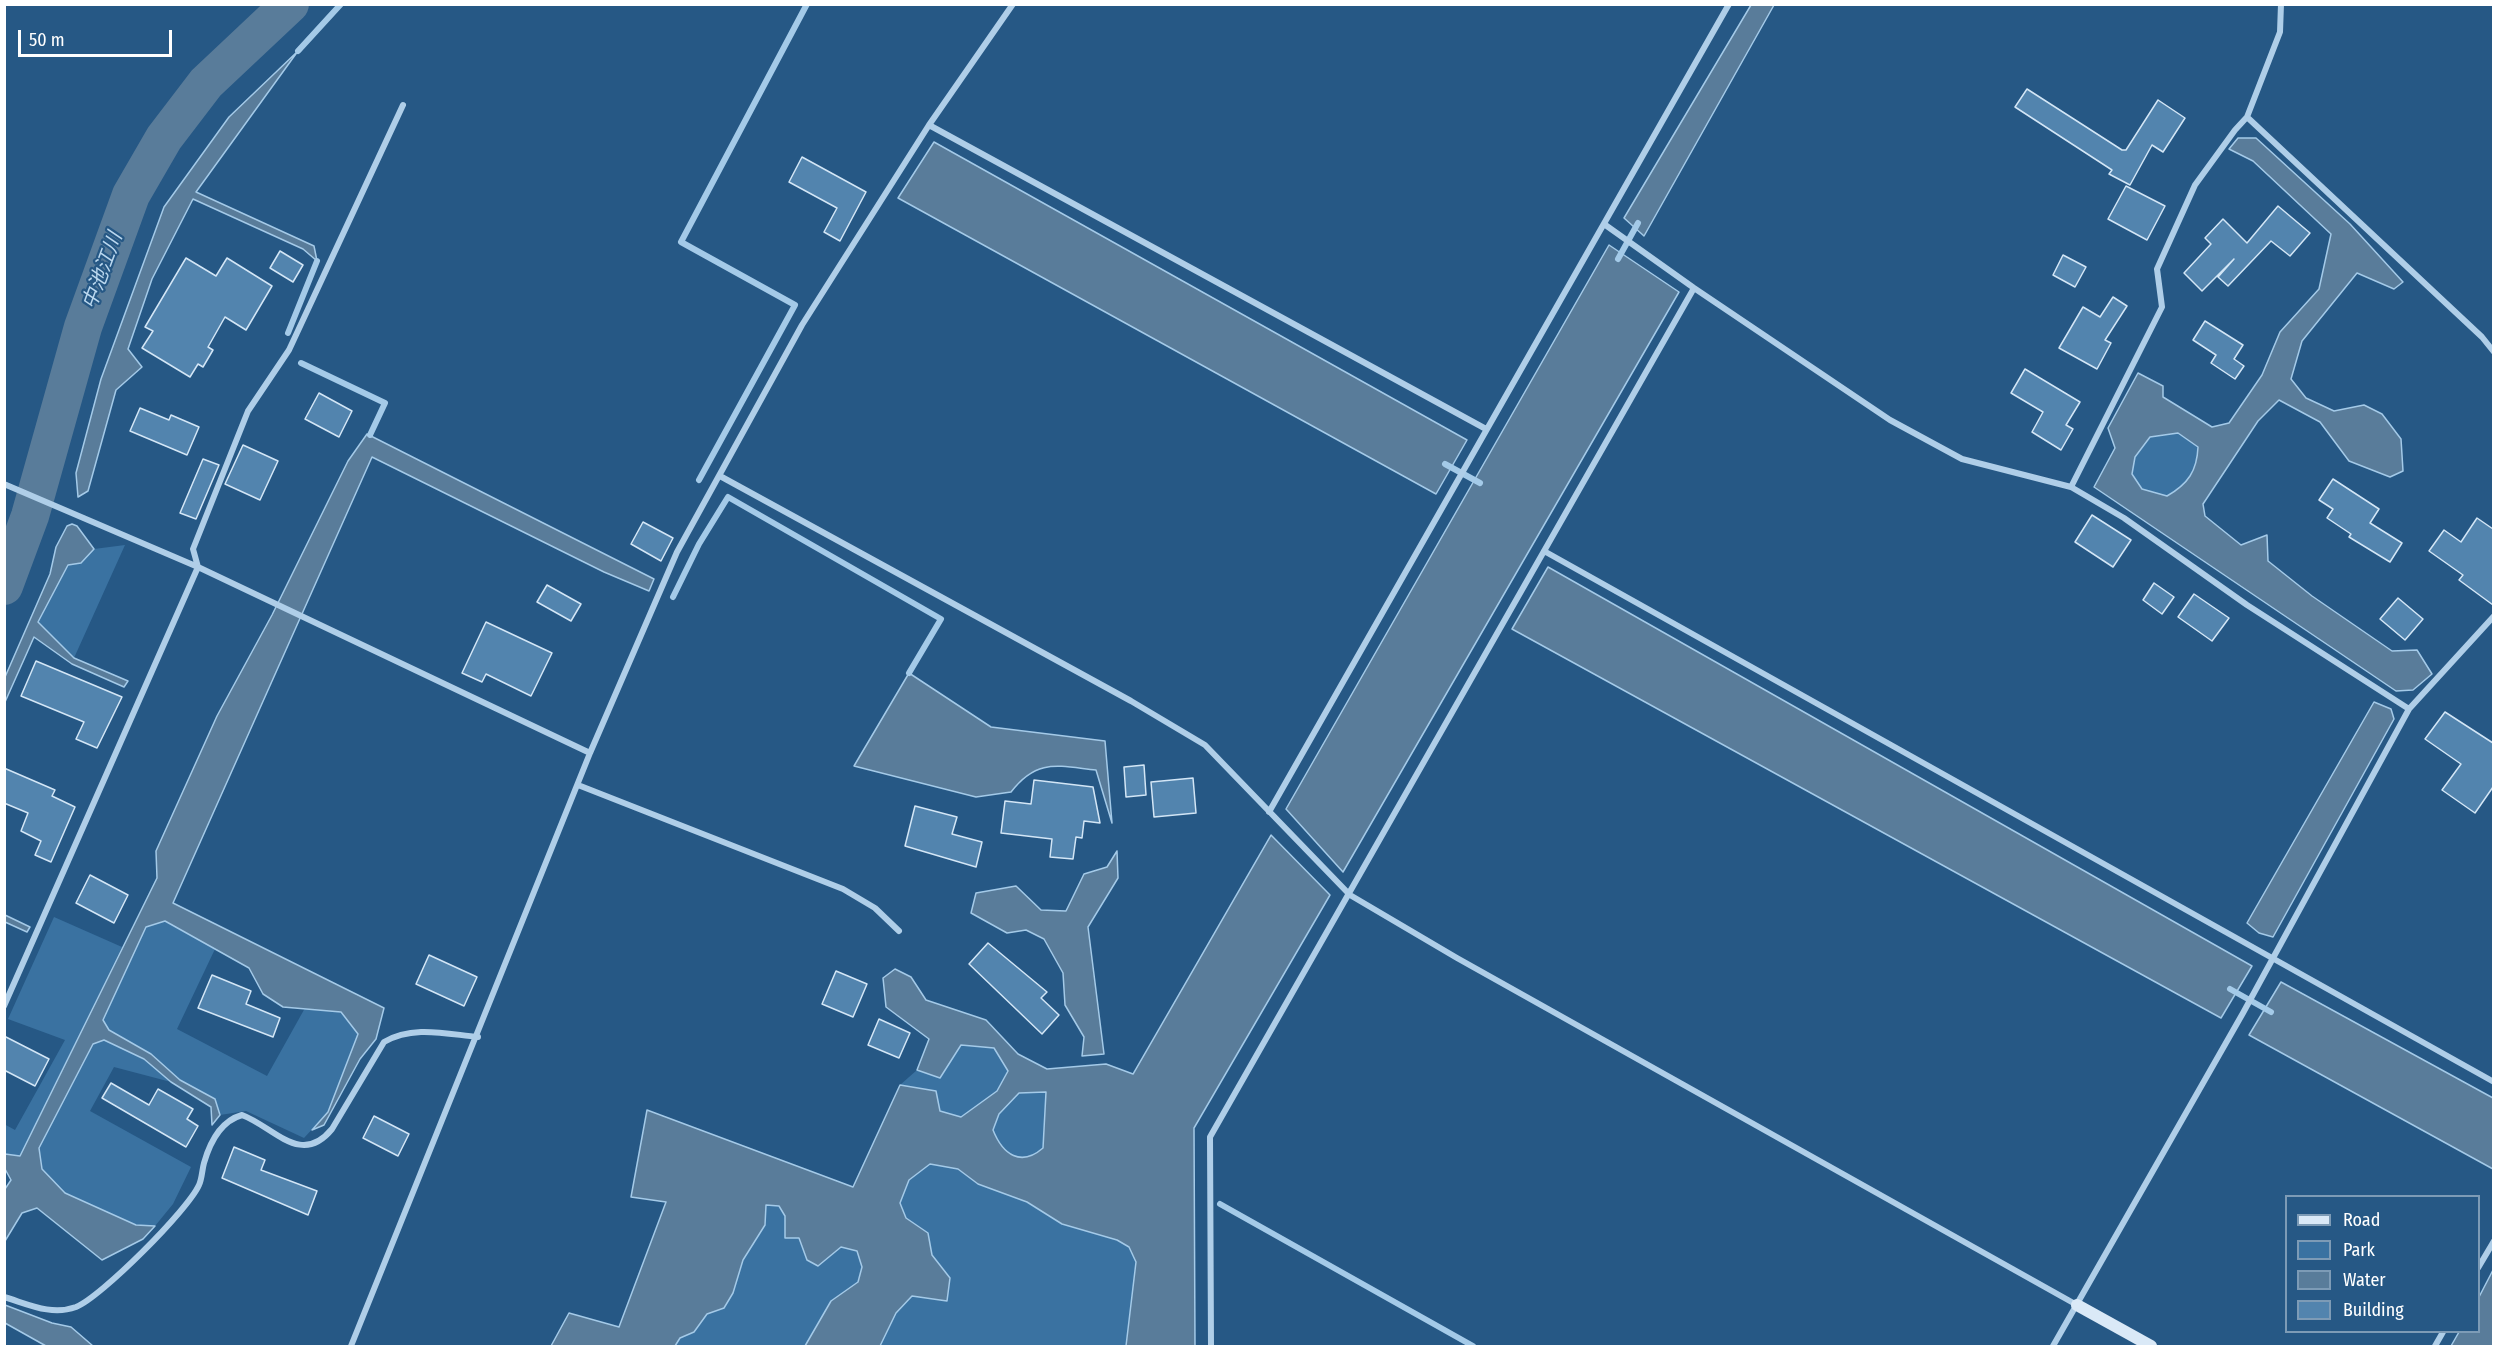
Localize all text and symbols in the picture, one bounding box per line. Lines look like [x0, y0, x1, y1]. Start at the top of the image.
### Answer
scale bar [21, 18, 176, 56]
text: 50 m [29, 29, 65, 51]
water label: 中池江川 [78, 229, 128, 313]
legend [2285, 1195, 2480, 1333]
text: Road [2343, 1209, 2380, 1231]
text: Park [2343, 1239, 2375, 1261]
text: Water [2343, 1269, 2386, 1291]
text: Building [2343, 1299, 2404, 1321]

